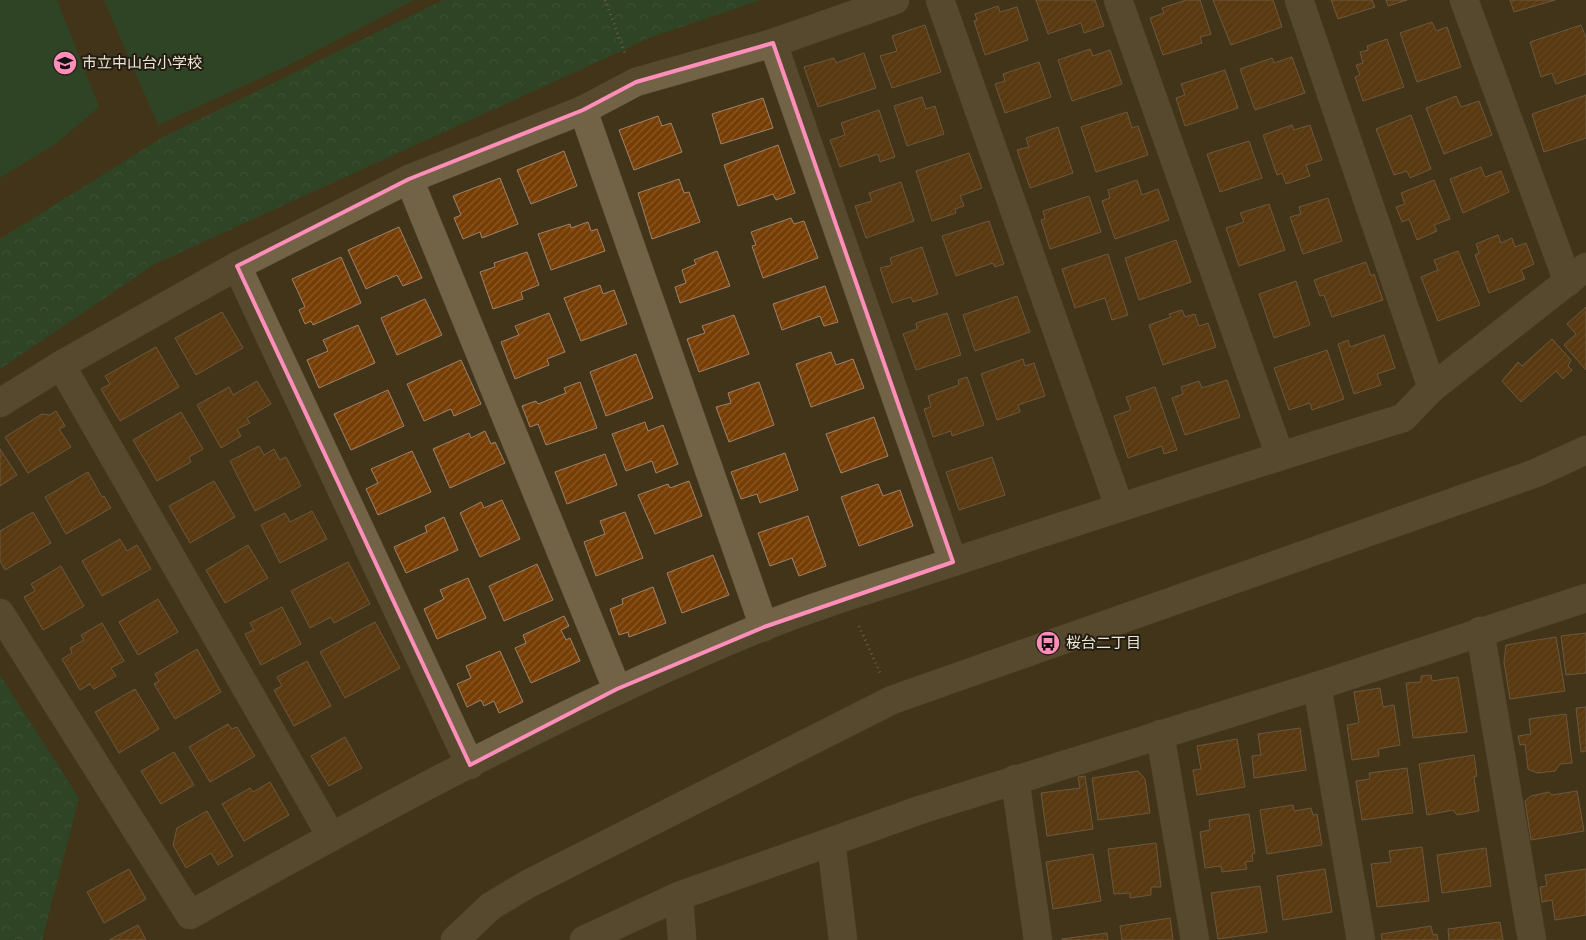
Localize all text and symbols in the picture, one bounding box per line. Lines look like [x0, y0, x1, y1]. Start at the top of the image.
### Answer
school or university icon: 市立中山台小学校 [52, 50, 78, 76]
place label: 市立中山台小学校 [82, 51, 202, 74]
bus stop icon: 桜台二丁目 [1035, 630, 1061, 656]
place label: 桜台二丁目 [1066, 631, 1141, 654]

